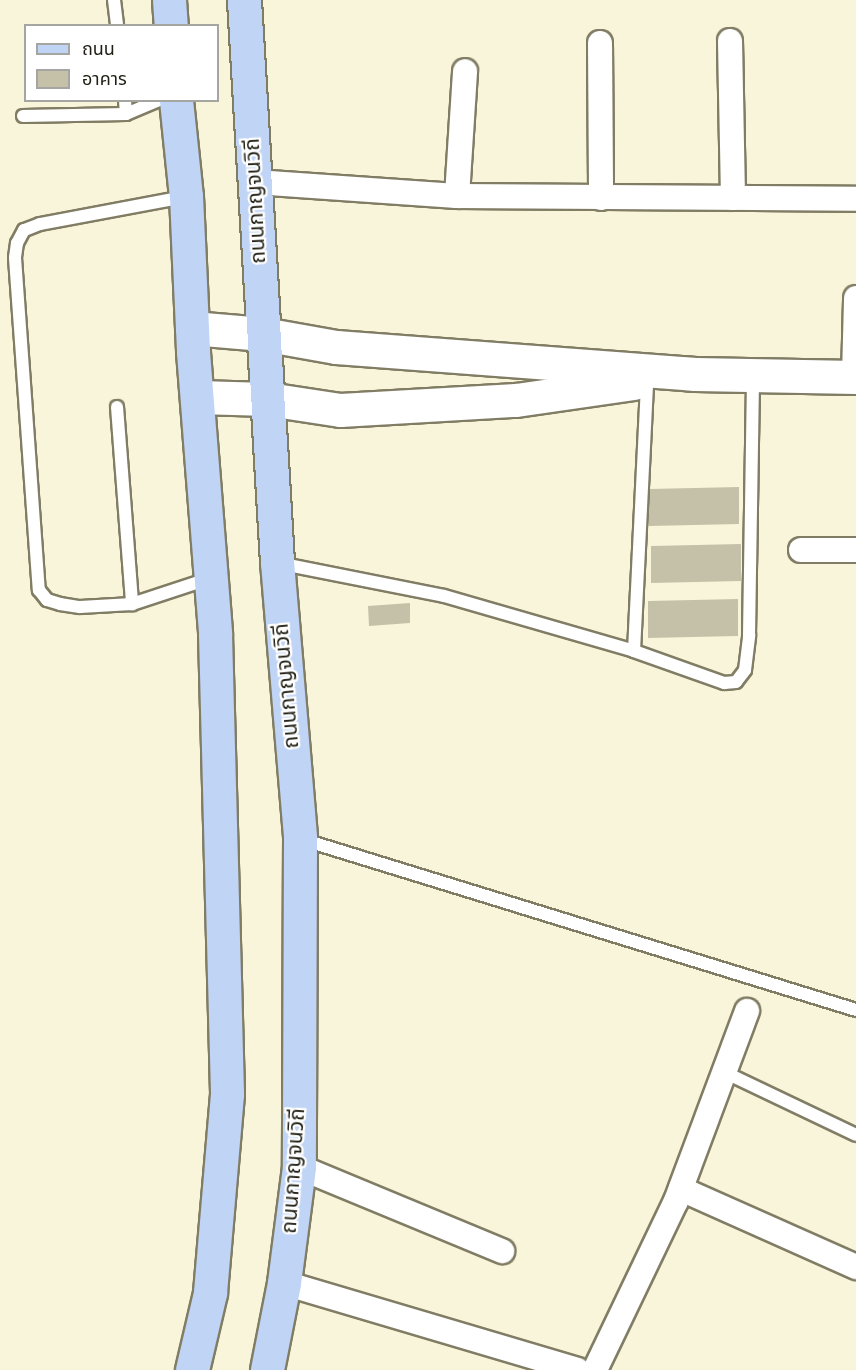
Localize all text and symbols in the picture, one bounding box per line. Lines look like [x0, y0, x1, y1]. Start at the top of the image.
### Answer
legend [24, 24, 219, 102]
text: ถนน [82, 36, 115, 63]
text: อาคาร [82, 66, 127, 93]
street label: ถนนกาญจนวิถี [240, 138, 272, 264]
street label: ถนนกาญจนวิถี [269, 622, 305, 750]
street label: ถนนกาญจนวิถี [277, 1107, 311, 1235]

